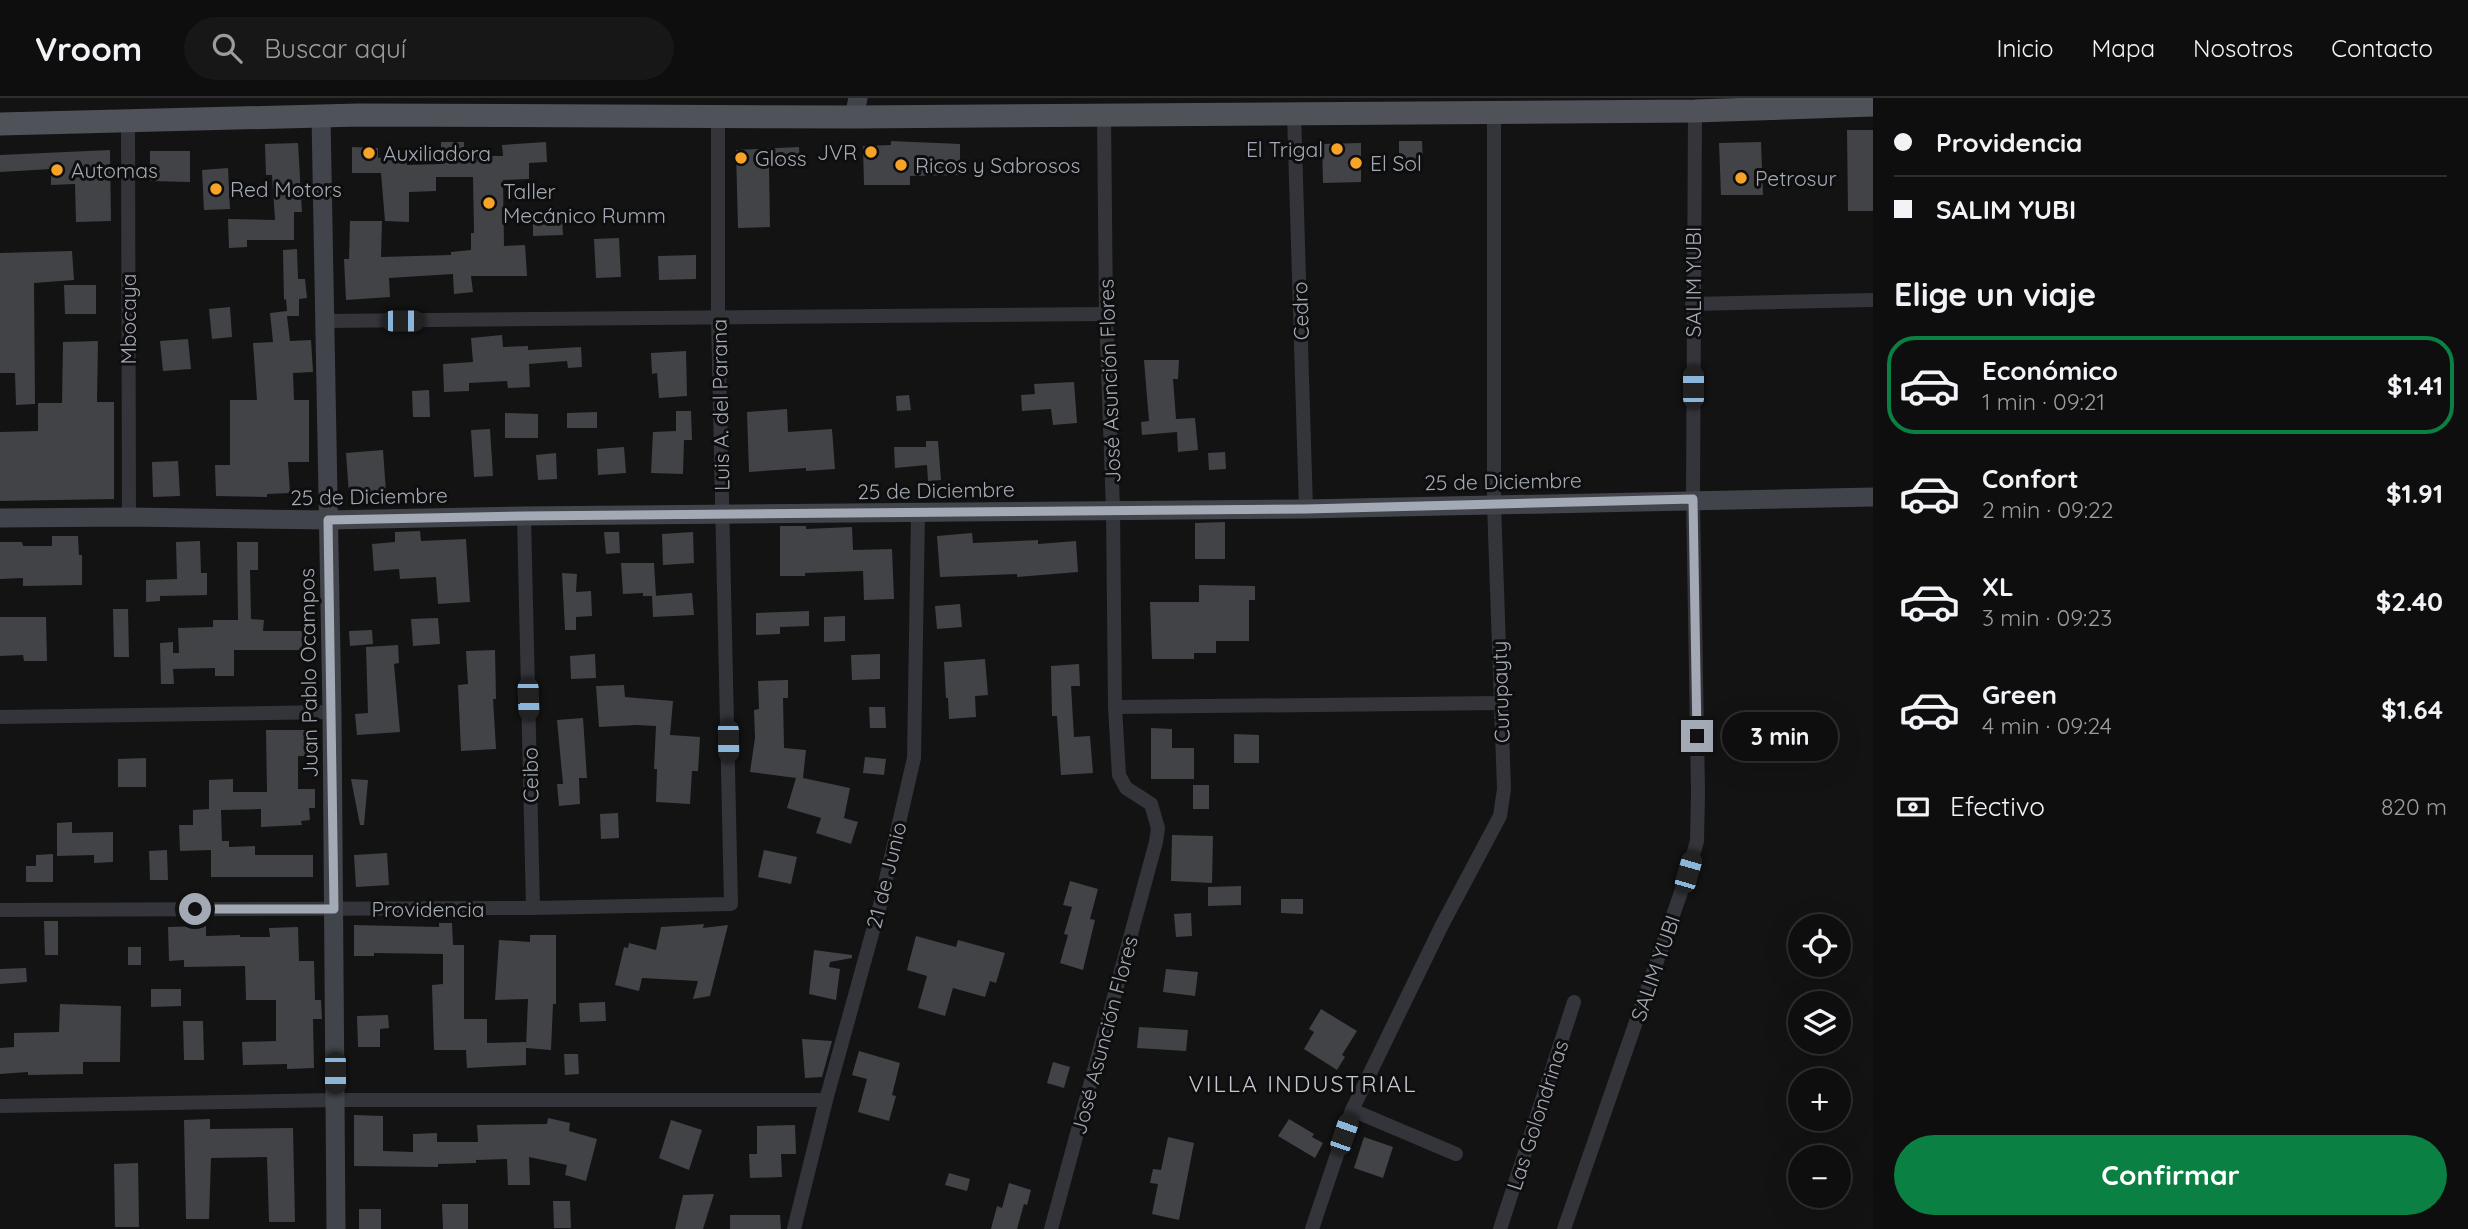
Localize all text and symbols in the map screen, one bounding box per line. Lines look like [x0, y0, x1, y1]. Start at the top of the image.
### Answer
search box [184, 17, 674, 80]
text: Vroom [35, 28, 142, 69]
icon: search [208, 29, 246, 67]
text: Buscar aquí [264, 32, 406, 65]
text: Inicio [1996, 33, 2054, 63]
text: Mapa [2092, 33, 2155, 63]
text: Nosotros [2193, 33, 2293, 63]
text: Contacto [2331, 33, 2433, 63]
text: Providencia [1936, 126, 2082, 159]
place label: El Trigal [1246, 136, 1323, 162]
place label: JVR [817, 139, 857, 165]
place label: Auxiliadora [383, 140, 491, 166]
marker: El Trigal [1329, 141, 1345, 157]
marker: JVR [863, 144, 879, 160]
marker: Auxiliadora [361, 145, 377, 161]
place label: Gloss [755, 145, 807, 171]
marker: Gloss [733, 150, 749, 166]
place label: El Sol [1370, 150, 1422, 176]
place label: Ricos y Sabrosos [915, 152, 1080, 178]
marker: El Sol [1348, 155, 1364, 171]
place label: Automas [71, 157, 158, 183]
marker: Ricos y Sabrosos [893, 157, 909, 173]
marker: Automas [49, 162, 65, 178]
place label: Petrosur [1755, 165, 1836, 191]
marker: Petrosur [1733, 170, 1749, 186]
place label: Red Motors [230, 176, 342, 202]
place label: Taller Mecánico Rumm [503, 178, 666, 228]
marker: Red Motors [208, 181, 224, 197]
text: SALIM YUBI [1936, 193, 2076, 226]
marker: Taller Mecánico Rumm [481, 195, 497, 211]
street label: SALIM YUBI [1680, 227, 1706, 337]
street label: Mbocaya [115, 273, 141, 365]
text: Elige un viaje [1894, 274, 2096, 314]
street label: José Asunción Flores [1092, 279, 1126, 483]
street label: Cedro [1286, 281, 1314, 341]
car [383, 311, 425, 332]
street label: Luis A. del Parana [706, 319, 734, 491]
icon: car [1898, 354, 1961, 417]
text: Económico [1982, 354, 2118, 387]
car [1683, 366, 1704, 408]
text: $1.41 [2387, 369, 2443, 402]
text: 1 min · 09:21 [1982, 387, 2105, 416]
icon: car [1898, 462, 1961, 525]
text: Confort [1982, 462, 2079, 495]
street label: 25 de Diciembre [1424, 467, 1582, 495]
street label: 25 de Diciembre [857, 476, 1015, 504]
text: $1.91 [2386, 477, 2443, 510]
street label: 25 de Diciembre [290, 482, 448, 510]
text: 2 min · 09:22 [1982, 495, 2114, 524]
street label: Juan Pablo Ocampos [293, 568, 323, 778]
icon: car [1898, 570, 1961, 633]
text: XL [1982, 570, 2014, 603]
text: $2.40 [2376, 585, 2443, 618]
text: 3 min · 09:23 [1982, 603, 2112, 632]
street label: Curupayty [1485, 641, 1515, 743]
car [517, 678, 540, 720]
icon: car [1898, 678, 1961, 741]
text: Green [1982, 678, 2057, 711]
text: $1.64 [2381, 693, 2443, 726]
text: 4 min · 09:24 [1982, 711, 2112, 740]
callout: 3 min [1722, 712, 1837, 760]
car [718, 720, 739, 762]
route end [1681, 720, 1713, 752]
text: 3 min [1750, 722, 1810, 751]
street label: Ceibo [517, 747, 543, 803]
icon: cash [1894, 788, 1932, 826]
text: Efectivo [1950, 790, 2045, 823]
text: 820 m [2381, 792, 2447, 821]
street label: 21 de Junio [860, 819, 912, 931]
car [1673, 849, 1704, 895]
route start [179, 893, 211, 925]
street label: Providencia [371, 896, 485, 922]
street label: SALIM YUBI [1625, 912, 1685, 1024]
map controls [1788, 914, 1851, 1208]
button: locate [1788, 914, 1851, 977]
street label: José Asunción Flores [1065, 933, 1143, 1137]
button: layers [1788, 991, 1851, 1054]
street label: Las Golondrinas [1500, 1037, 1574, 1193]
car [325, 1052, 346, 1094]
button: + [1788, 1068, 1851, 1131]
district label: VILLA INDUSTRIAL [1189, 1069, 1417, 1098]
car [1328, 1111, 1361, 1157]
button: Confirmar [1894, 1135, 2447, 1215]
button: − [1788, 1145, 1851, 1208]

